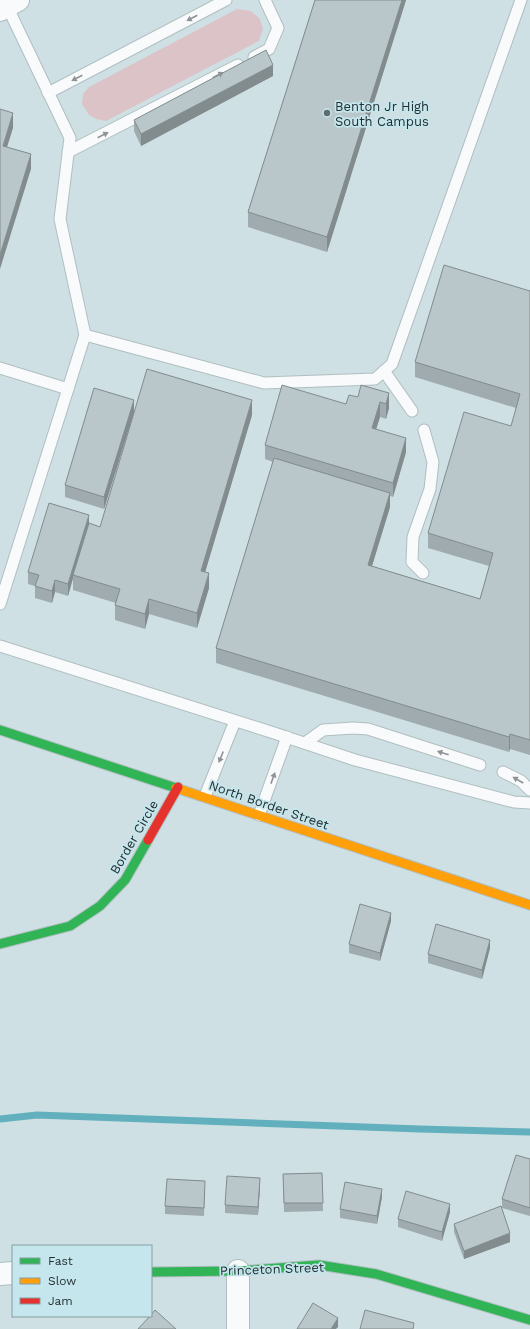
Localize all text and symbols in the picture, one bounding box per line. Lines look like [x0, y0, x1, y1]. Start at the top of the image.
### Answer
one-way arrow [186, 15, 198, 21]
one-way arrow [213, 72, 224, 78]
one-way arrow [71, 75, 82, 82]
place label: Benton Jr High South Campus [335, 99, 429, 129]
marker: Benton Jr High South Campus [322, 108, 332, 118]
one-way arrow [97, 131, 109, 138]
one-way arrow [437, 750, 449, 756]
one-way arrow [218, 751, 224, 762]
one-way arrow [270, 772, 276, 784]
one-way arrow [512, 776, 524, 783]
street label: North Border Street [207, 777, 331, 833]
street label: Border Circle [107, 797, 161, 877]
legend [12, 1245, 152, 1317]
text: Fast [48, 1254, 73, 1268]
street label: Princeton Street [220, 1260, 325, 1278]
text: Slow [48, 1274, 76, 1288]
text: Jam [48, 1294, 73, 1308]

